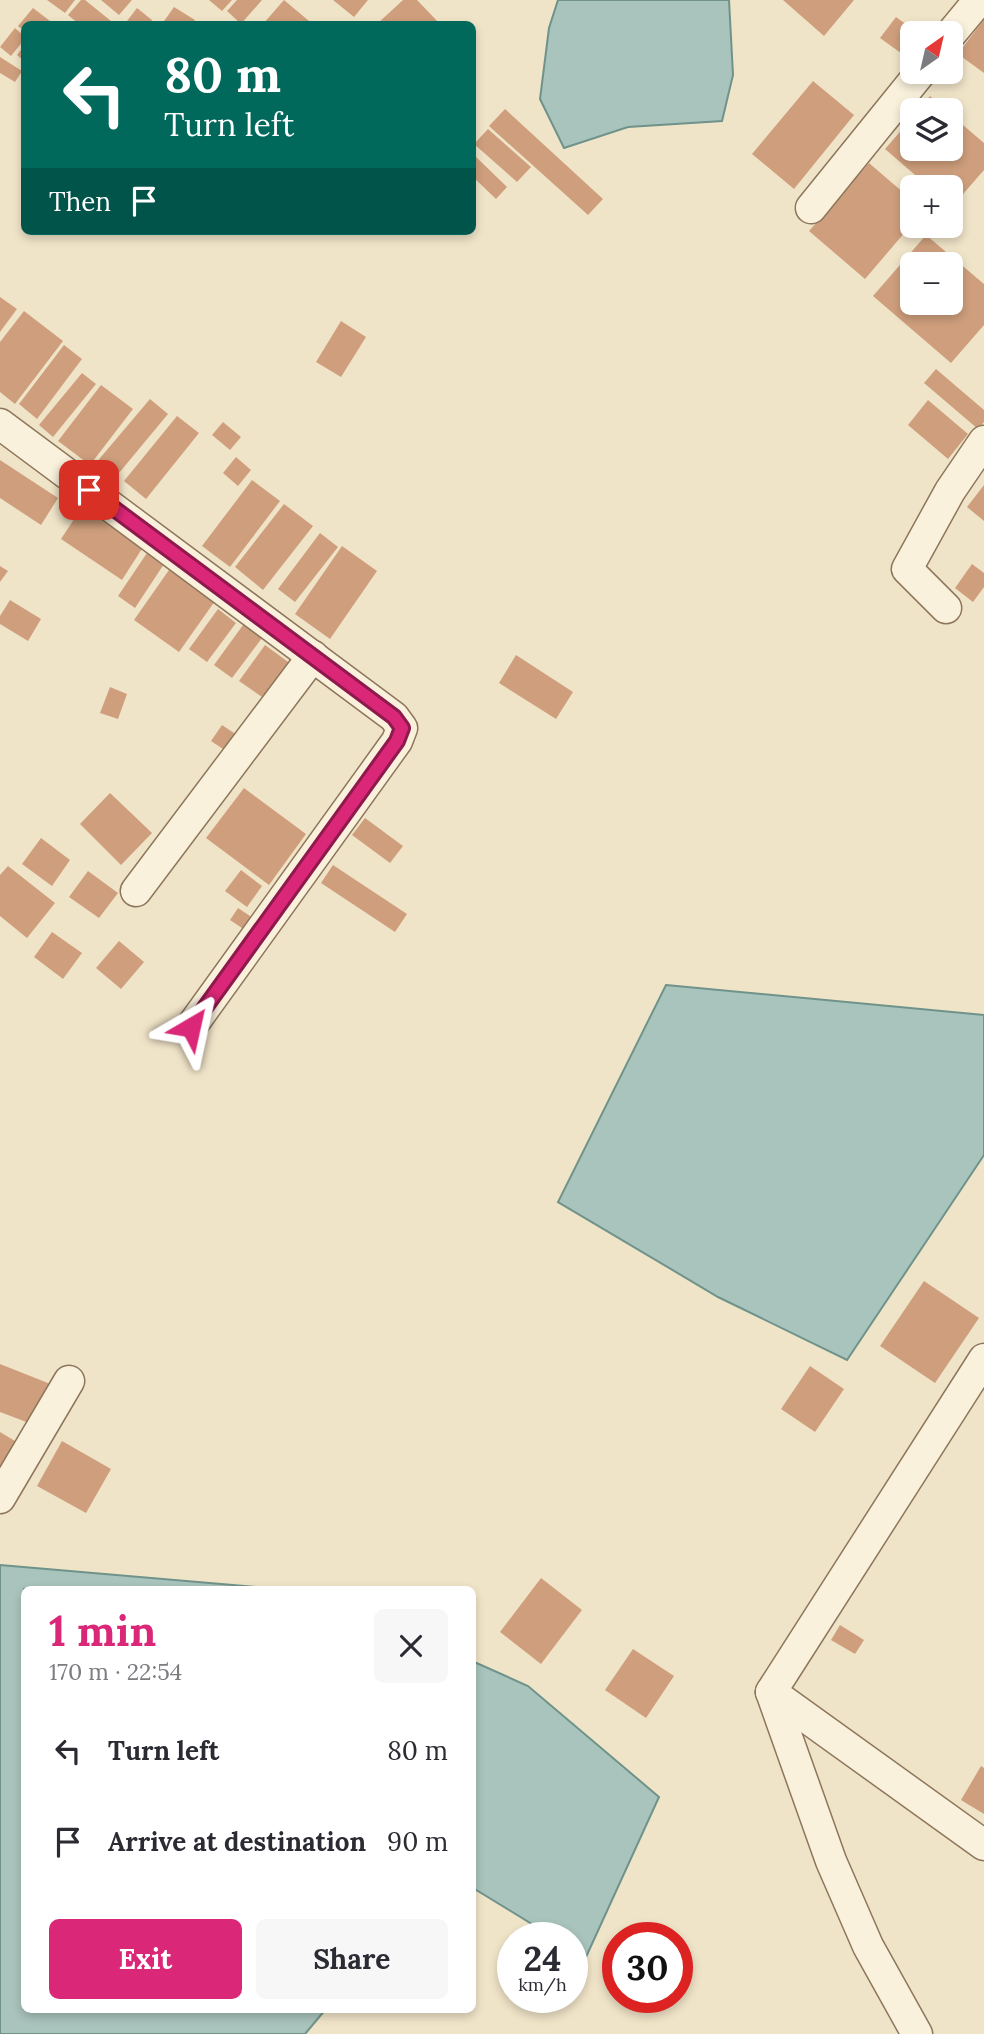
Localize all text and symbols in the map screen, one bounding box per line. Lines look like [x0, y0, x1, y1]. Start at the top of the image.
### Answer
north arrow [900, 21, 962, 84]
map controls [900, 21, 963, 315]
text: 80 m [164, 43, 281, 105]
icon: left [49, 49, 140, 140]
button: layers [900, 98, 963, 161]
text: Turn left [164, 104, 294, 145]
button: + [900, 175, 963, 238]
icon: arrive [125, 182, 163, 220]
text: Then [49, 185, 111, 218]
button: − [900, 252, 963, 315]
pin [59, 460, 119, 520]
icon: arrive [70, 471, 108, 509]
position arrow [154, 990, 228, 1064]
text: 1 min [49, 1604, 156, 1658]
button: close [374, 1609, 448, 1683]
text: 170 m · 22:54 [49, 1657, 182, 1686]
icon: left [49, 1732, 87, 1770]
text: Turn left [108, 1734, 219, 1767]
text: 80 m [387, 1734, 448, 1767]
icon: arrive [49, 1823, 87, 1861]
text: Arrive at destination [108, 1825, 366, 1858]
text: 90 m [387, 1825, 448, 1858]
button: Exit [49, 1919, 242, 1999]
button: Share [256, 1919, 448, 1999]
speed limit sign: 30 [602, 1922, 693, 2013]
text: 24 [524, 1936, 561, 1981]
text: km/h [518, 1973, 567, 1996]

